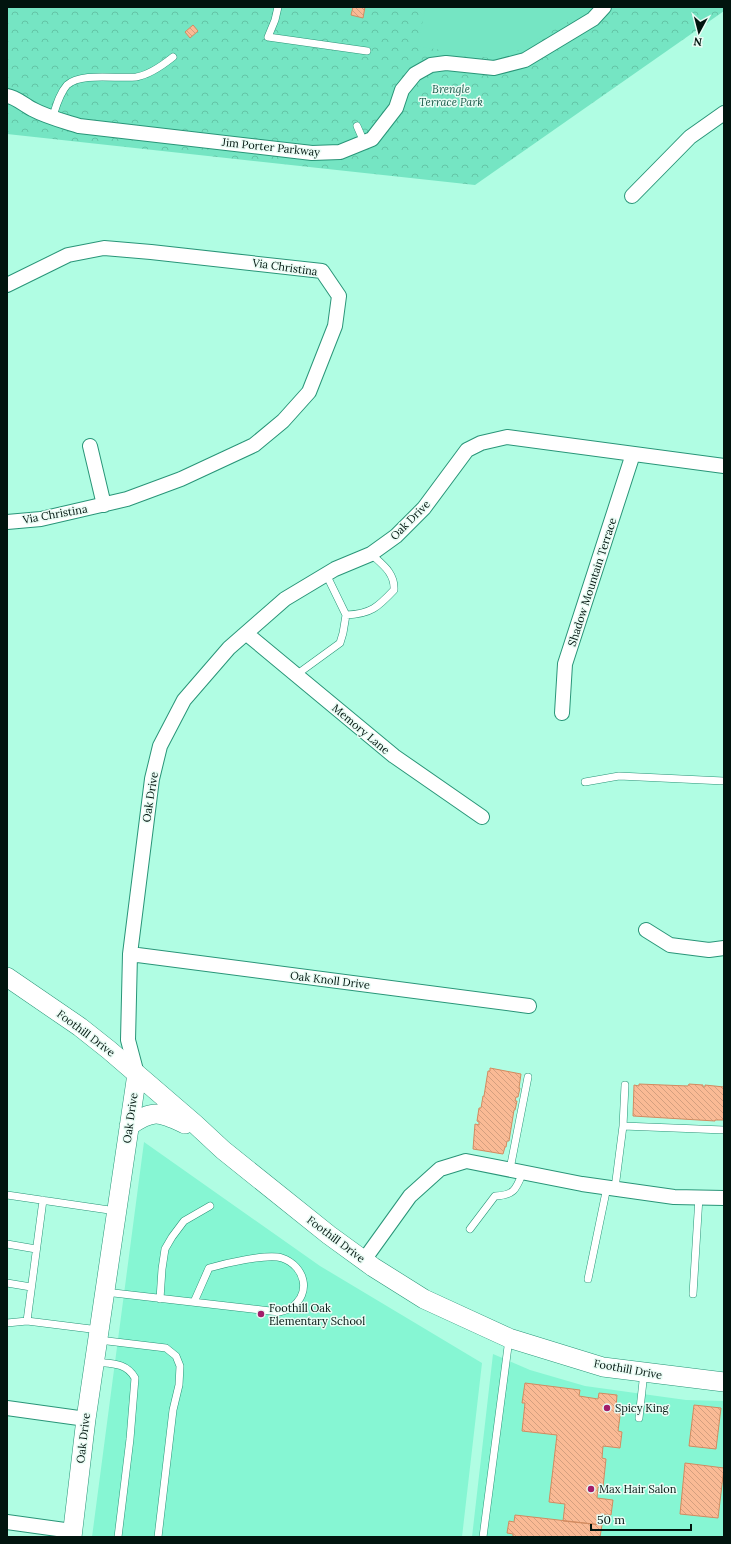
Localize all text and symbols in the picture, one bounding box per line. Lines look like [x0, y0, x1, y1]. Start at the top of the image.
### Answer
north arrow [679, 12, 719, 52]
text: N [692, 34, 703, 49]
park label: Brengle Terrace Park [419, 82, 483, 109]
street label: Jim Porter Parkway [220, 135, 321, 159]
street label: Via Christina [251, 255, 319, 279]
street label: Oak Drive [387, 497, 433, 543]
street label: Via Christina [20, 501, 89, 527]
street label: Shadow Mountain Terrace [565, 516, 619, 648]
street label: Memory Lane [329, 701, 393, 757]
street label: Oak Drive [139, 771, 161, 823]
street label: Oak Knoll Drive [289, 968, 371, 992]
street label: Foothill Drive [54, 1007, 118, 1059]
street label: Oak Drive [120, 1092, 140, 1144]
street label: Foothill Drive [304, 1213, 368, 1265]
place label: Foothill Oak Elementary School [269, 1301, 365, 1328]
marker: Foothill Oak Elementary School [256, 1309, 266, 1319]
street label: Foothill Drive [593, 1356, 663, 1382]
place label: Spicy King [615, 1401, 670, 1415]
marker: Spicy King [602, 1403, 612, 1413]
street label: Oak Drive [73, 1412, 93, 1464]
place label: Max Hair Salon [599, 1482, 677, 1496]
marker: Max Hair Salon [586, 1484, 596, 1494]
scale bar [591, 1506, 691, 1532]
text: 50 m [597, 1512, 625, 1527]

